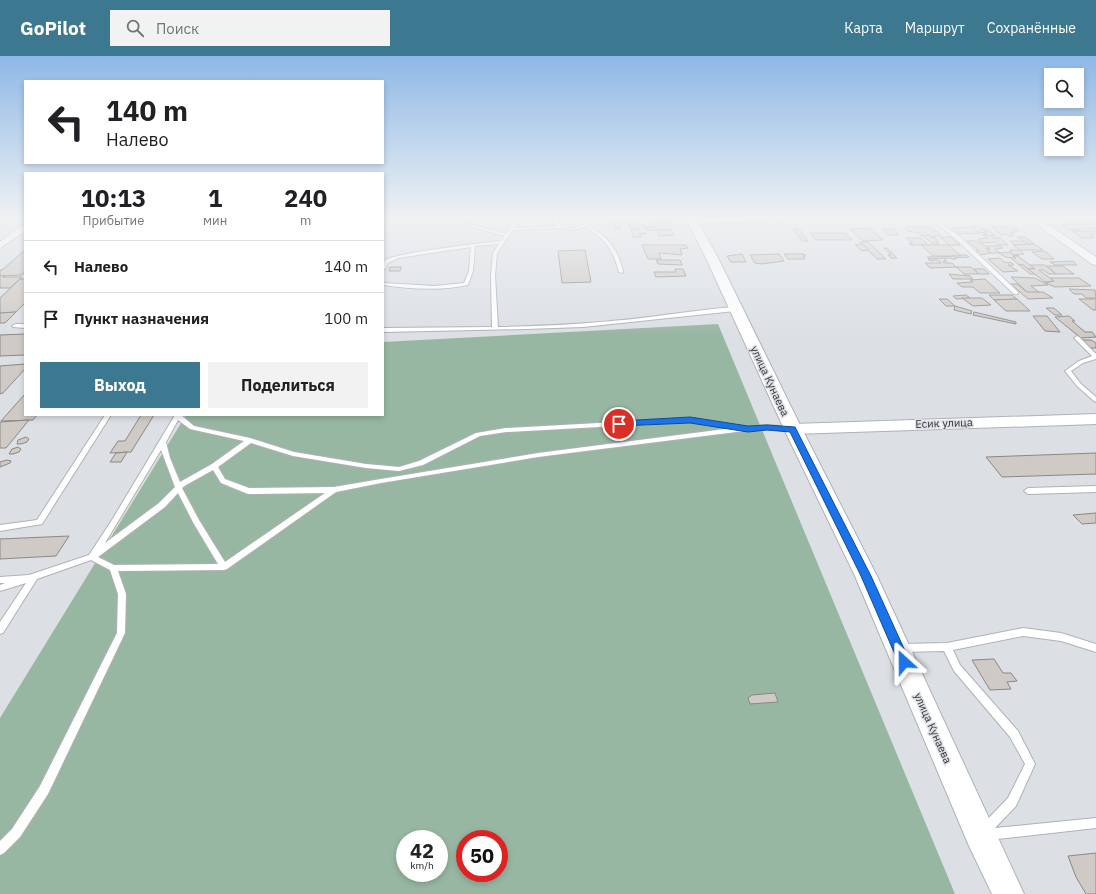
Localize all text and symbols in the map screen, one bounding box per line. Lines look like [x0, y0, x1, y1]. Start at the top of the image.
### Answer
search box [110, 10, 390, 46]
text: GoPilot [20, 16, 86, 40]
icon: search [124, 17, 146, 39]
text: Поиск [156, 19, 199, 38]
text: Карта [844, 19, 883, 37]
text: Маршрут [905, 19, 965, 37]
text: Сохранённые [987, 19, 1076, 37]
map controls [1044, 68, 1084, 156]
button: search [1044, 68, 1084, 108]
text: 140 m [106, 92, 188, 129]
icon: left [40, 96, 92, 148]
button: layers [1044, 116, 1084, 156]
text: Налево [106, 128, 169, 151]
text: 10:13 [81, 182, 146, 214]
text: 1 [208, 182, 222, 214]
text: 240 [284, 182, 327, 214]
text: Прибытие [83, 212, 144, 229]
text: мин [203, 212, 227, 229]
text: m [300, 212, 311, 229]
icon: left [40, 256, 62, 278]
text: Налево [74, 257, 128, 276]
text: 140 m [324, 257, 368, 276]
icon: arrive [40, 308, 62, 330]
text: Пункт назначения [74, 309, 209, 328]
text: 100 m [324, 309, 368, 328]
street label: улица Кунаева [748, 344, 792, 418]
button: Выход [40, 362, 200, 408]
button: Поделиться [208, 362, 368, 408]
pin [602, 407, 636, 441]
icon: arrive [608, 413, 630, 435]
street label: Есик улица [915, 415, 973, 431]
position arrow [883, 641, 925, 683]
street label: улица Кунаева [911, 690, 955, 766]
speed limit sign: 50 [456, 830, 508, 882]
text: 42 [410, 837, 434, 864]
text: km/h [410, 859, 434, 872]

